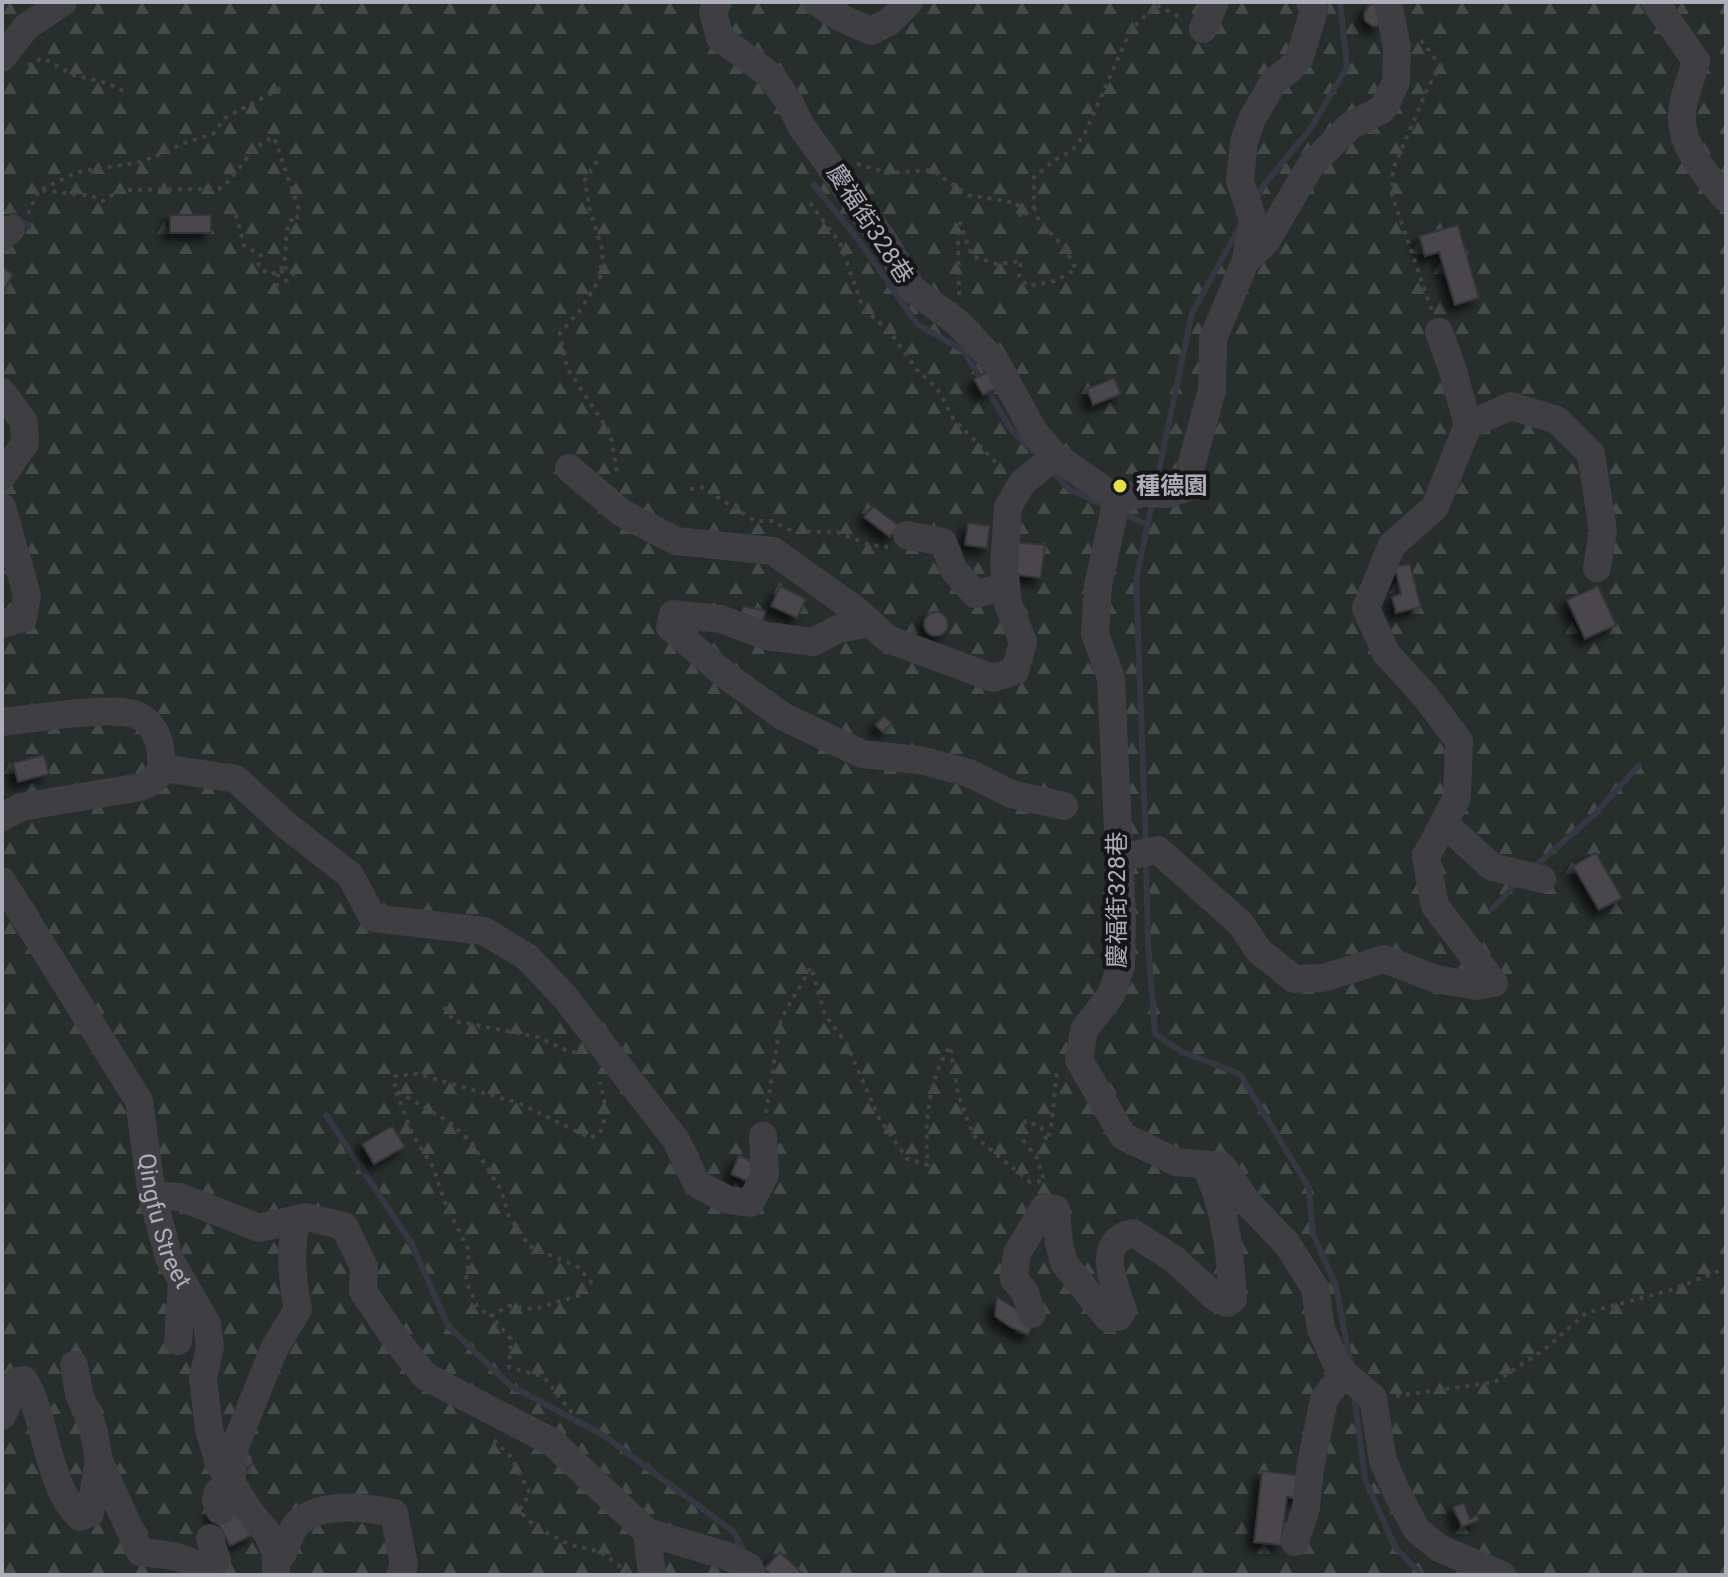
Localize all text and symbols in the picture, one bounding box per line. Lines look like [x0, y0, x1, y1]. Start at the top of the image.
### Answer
street label: 慶福街328巷 [821, 159, 919, 289]
place label: 種德園 [1136, 472, 1208, 500]
marker: 種德園 [1111, 477, 1129, 495]
street label: 慶福街328巷 [1103, 832, 1131, 968]
street label: Qingfu Street [132, 1151, 198, 1293]

